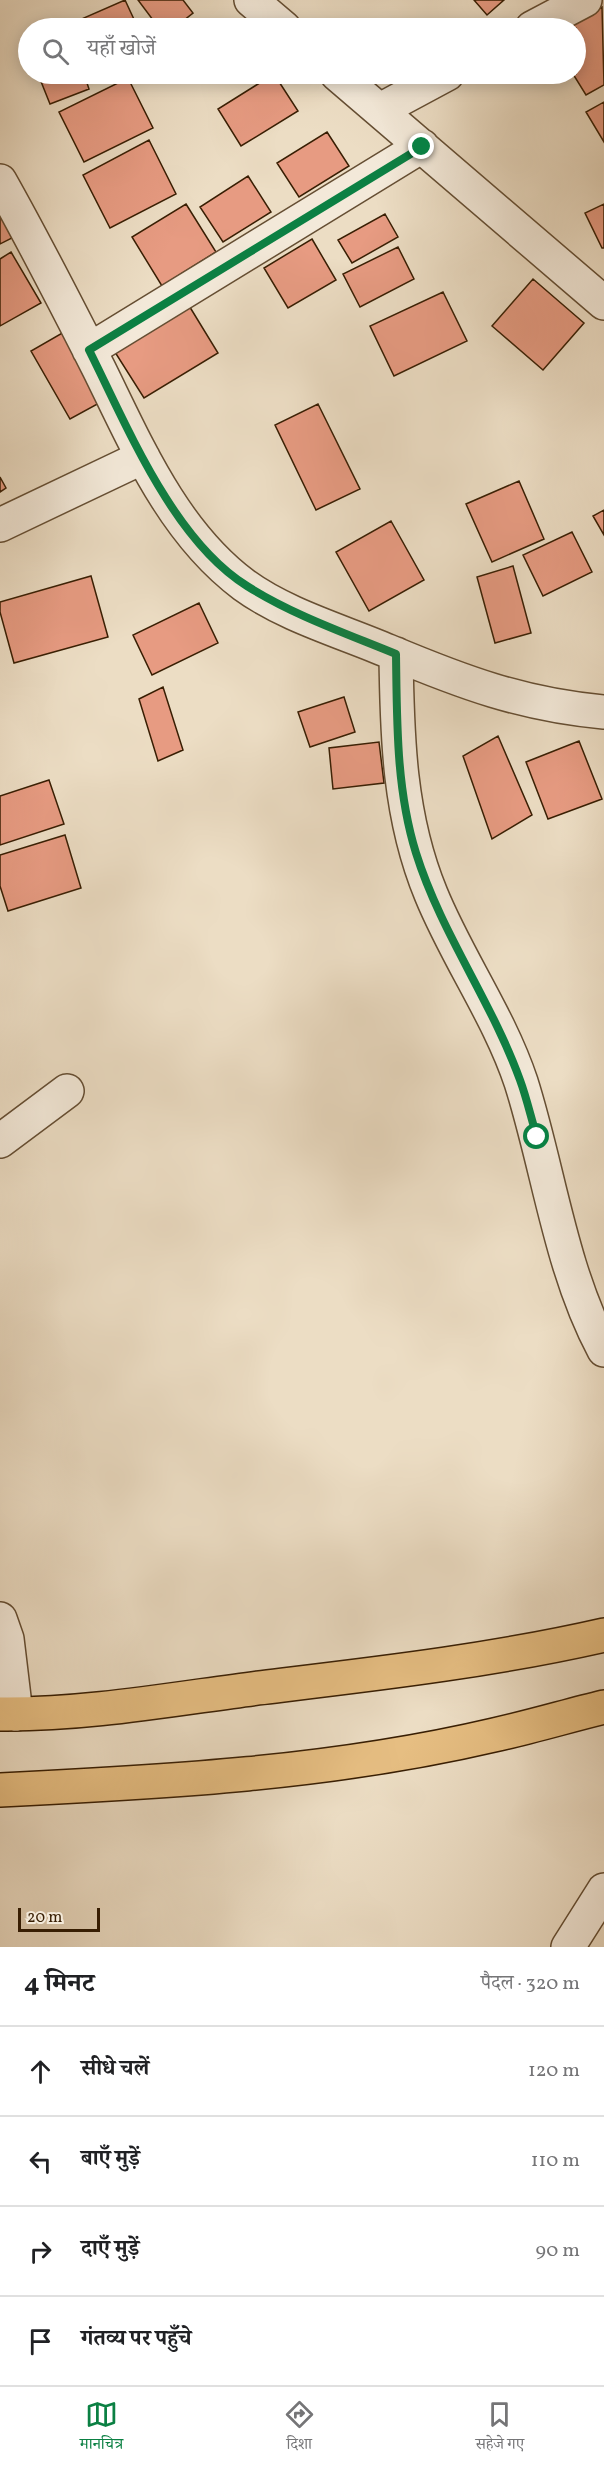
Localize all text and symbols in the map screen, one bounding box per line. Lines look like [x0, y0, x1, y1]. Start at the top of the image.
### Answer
search box [18, 18, 586, 84]
text: यहाँ खोजें [87, 34, 156, 65]
icon: search [39, 35, 72, 68]
route end [408, 133, 434, 159]
route start [523, 1123, 549, 1149]
scale bar [18, 1905, 100, 1932]
text: 20 m [27, 1907, 62, 1929]
text: 4 मिनट [24, 1966, 94, 2002]
text: पैदल · 320 m [481, 1970, 580, 1998]
text: सीधे चलें [81, 2054, 149, 2085]
icon: ahead [24, 2055, 57, 2088]
text: 120 m [528, 2057, 580, 2085]
text: बाएँ मुड़ें [81, 2144, 140, 2175]
icon: left [24, 2145, 57, 2178]
text: 110 m [531, 2147, 580, 2175]
text: दाएँ मुड़ें [81, 2234, 139, 2265]
icon: right [24, 2235, 57, 2268]
text: 90 m [536, 2237, 580, 2265]
text: गंतव्य पर पहुँचे [81, 2324, 192, 2355]
icon: arrive [24, 2325, 57, 2358]
tab: मानचित्र [80, 2398, 123, 2459]
tab: दिशा [283, 2398, 316, 2459]
tab: सहेजे गए [475, 2398, 524, 2459]

